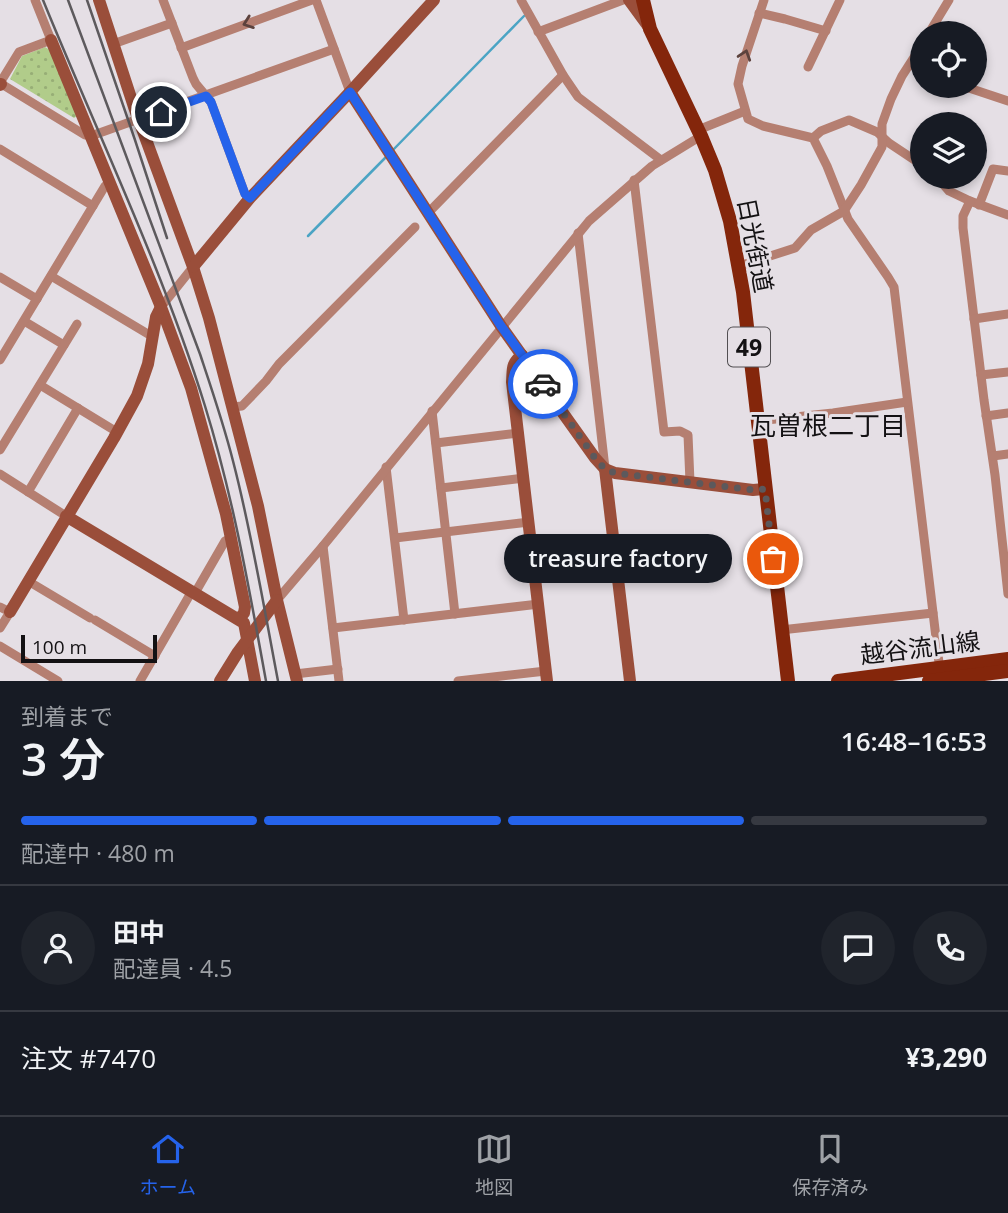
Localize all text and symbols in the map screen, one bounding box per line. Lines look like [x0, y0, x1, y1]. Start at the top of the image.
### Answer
one-way arrow [243, 15, 255, 29]
map controls [910, 21, 987, 189]
button: locate [910, 21, 987, 98]
one-way arrow [737, 49, 752, 61]
pin [131, 82, 191, 142]
icon: home [142, 93, 180, 131]
button: layers [910, 112, 987, 189]
street label: 日光街道 [731, 195, 781, 295]
road number: 49 [728, 328, 770, 366]
courier [508, 349, 578, 419]
icon: car [524, 365, 562, 403]
district label: 瓦曽根二丁目 [750, 407, 906, 443]
pin [743, 529, 803, 589]
callout: treasure factory [504, 534, 731, 584]
icon: bag [754, 540, 792, 578]
text: treasure factory [528, 542, 708, 574]
street label: 越谷流山線 [858, 623, 982, 671]
scale bar [21, 632, 158, 664]
text: 100 m [32, 634, 87, 660]
text: 到着まで [21, 700, 113, 732]
text: 16:48–16:53 [841, 723, 987, 759]
text: 3 分 [21, 727, 105, 789]
text: 配達中 · 480 m [21, 837, 175, 869]
button: person [21, 911, 95, 985]
button: chat [821, 911, 895, 985]
button: phone [913, 911, 987, 985]
text: 田中 [113, 914, 165, 950]
text: 配達員 · 4.5 [113, 952, 232, 984]
text: ¥3,290 [905, 1039, 987, 1075]
text: 注文 #7470 [21, 1040, 156, 1076]
tab: ホーム [140, 1130, 196, 1200]
tab: 地図 [475, 1130, 513, 1200]
tab: 保存済み [792, 1130, 868, 1200]

